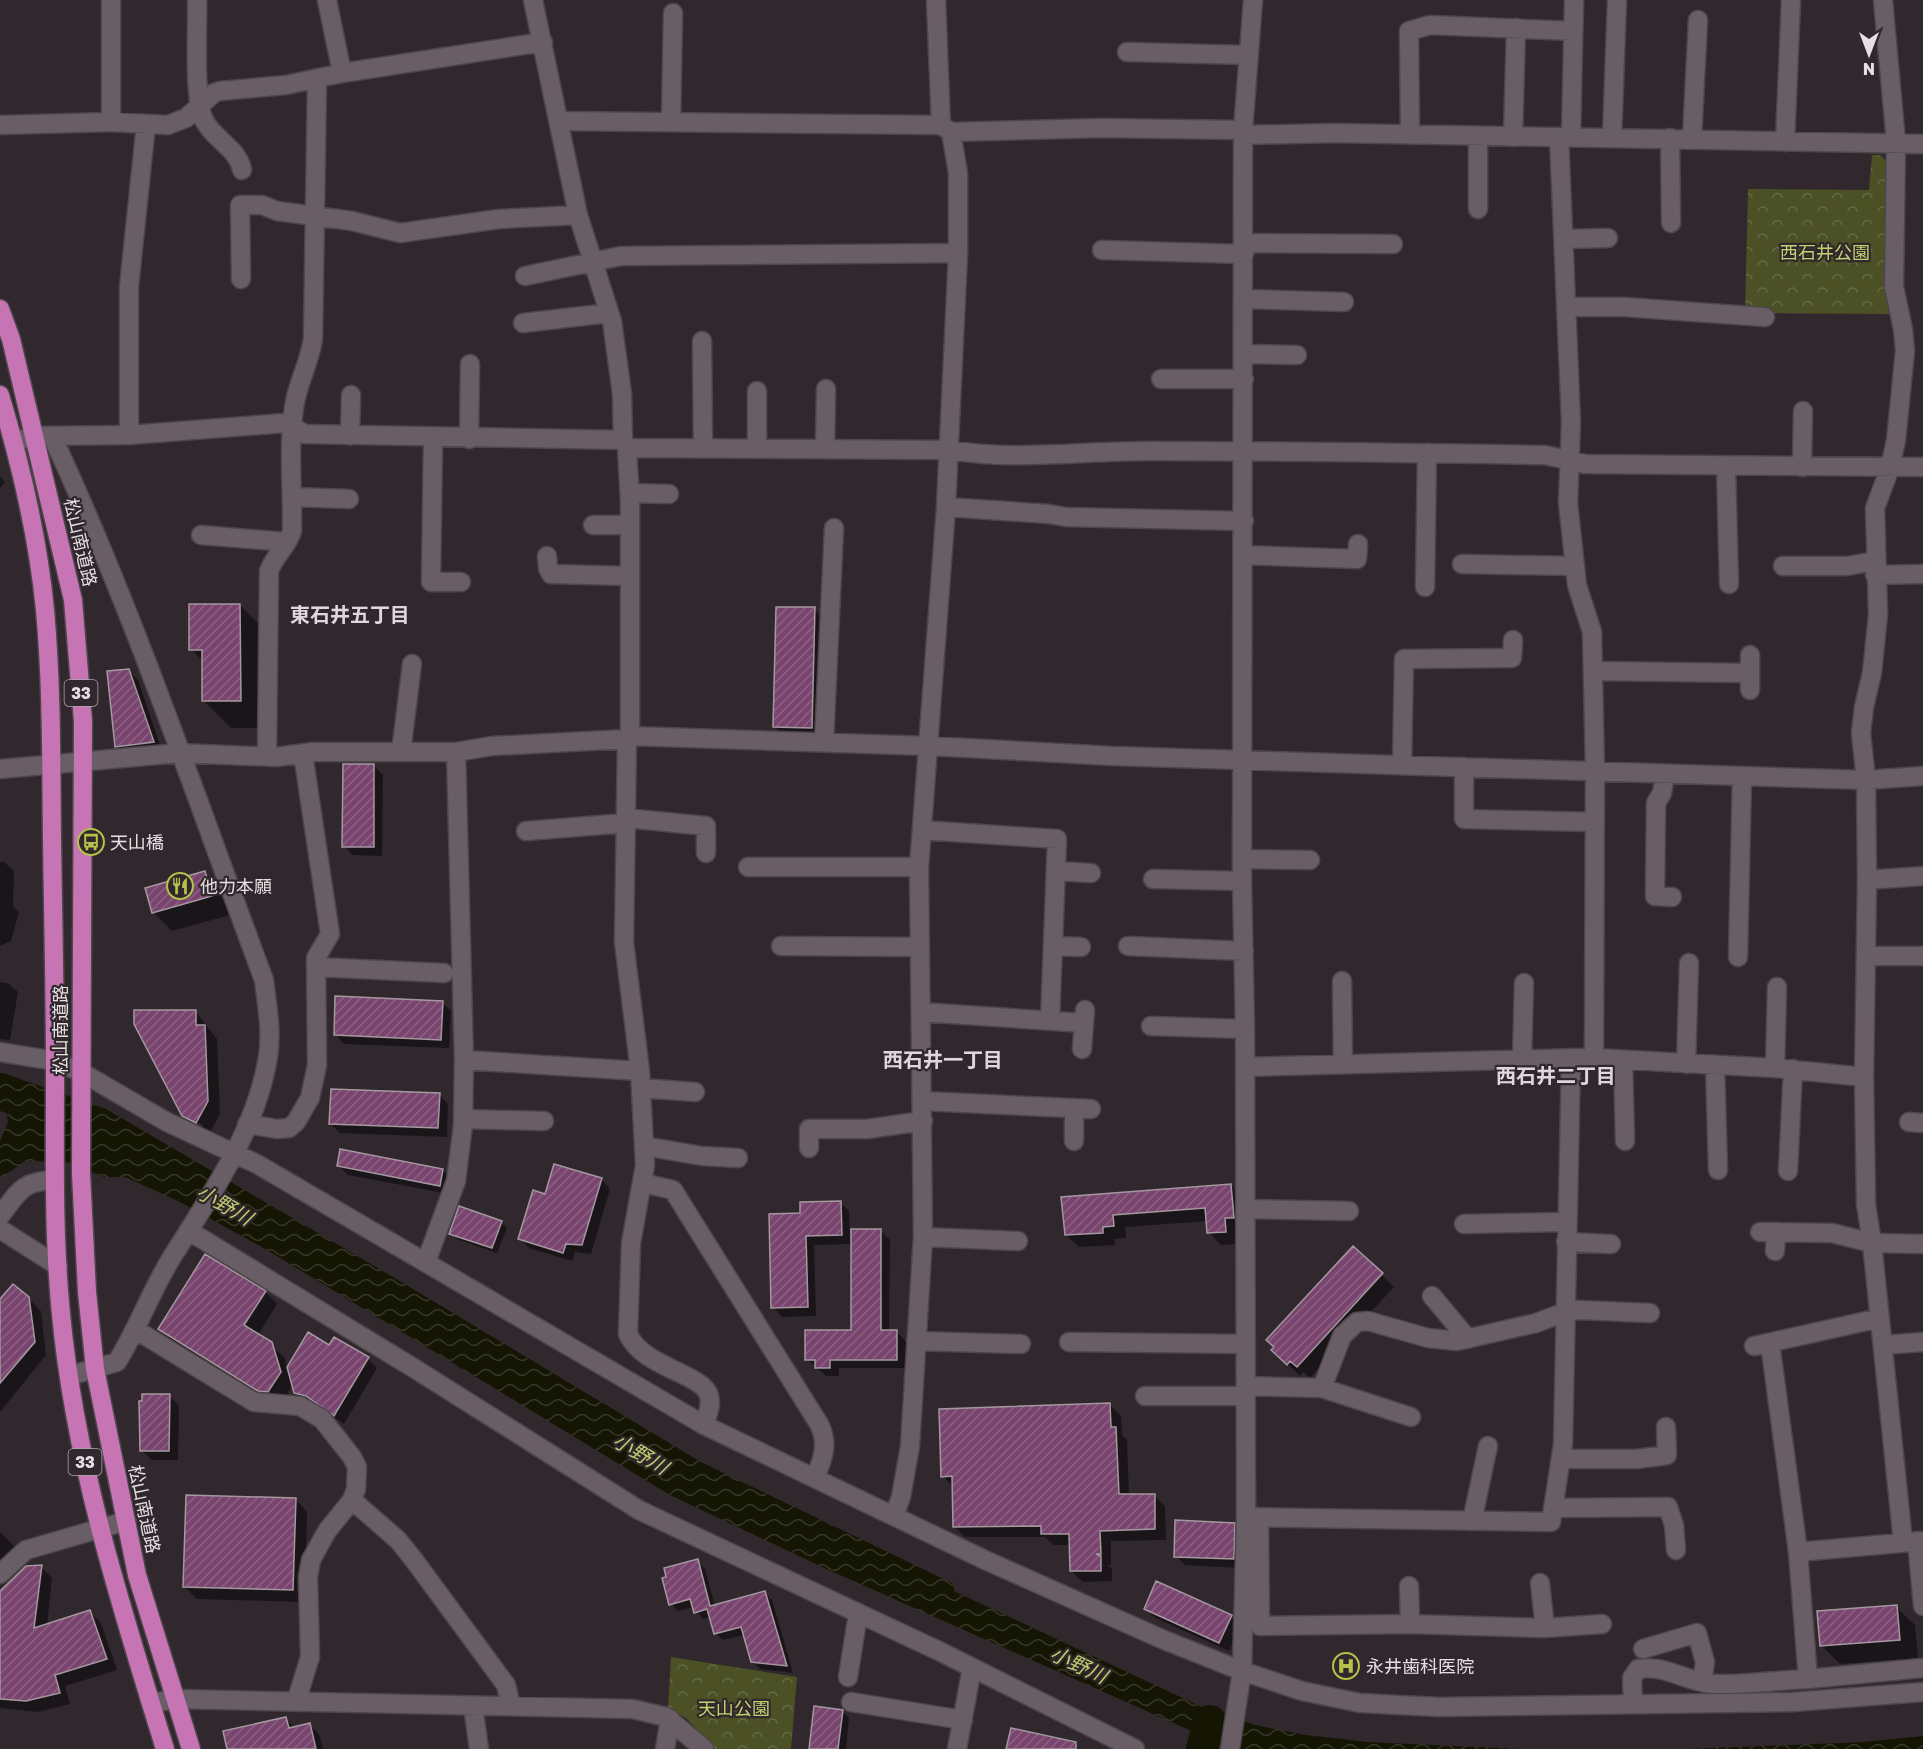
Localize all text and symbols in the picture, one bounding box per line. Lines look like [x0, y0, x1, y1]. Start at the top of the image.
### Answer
north arrow [1839, 24, 1899, 84]
text: N [1863, 59, 1875, 79]
park label: 西石井公園 [1780, 241, 1870, 263]
street label: 松山南道路 [60, 496, 102, 588]
district label: 東石井五丁目 [290, 602, 410, 626]
road number: 33 [64, 680, 98, 706]
bus stop icon: 天山橋 [76, 827, 106, 857]
place label: 天山橋 [110, 831, 164, 853]
restaurant icon: 他力本願 [165, 871, 195, 901]
place label: 他力本願 [200, 875, 272, 897]
street label: 松山南道路 [49, 985, 71, 1075]
district label: 西石井一丁目 [883, 1047, 1003, 1071]
district label: 西石井二丁目 [1496, 1063, 1616, 1087]
water label: 小野川 [193, 1179, 259, 1230]
water label: 小野川 [609, 1427, 675, 1480]
road number: 33 [68, 1449, 101, 1475]
street label: 松山南道路 [125, 1463, 165, 1555]
water label: 小野川 [1047, 1640, 1113, 1688]
hospital icon: 永井歯科医院 [1331, 1651, 1361, 1681]
place label: 永井歯科医院 [1366, 1655, 1474, 1677]
park label: 天山公園 [698, 1697, 770, 1719]

